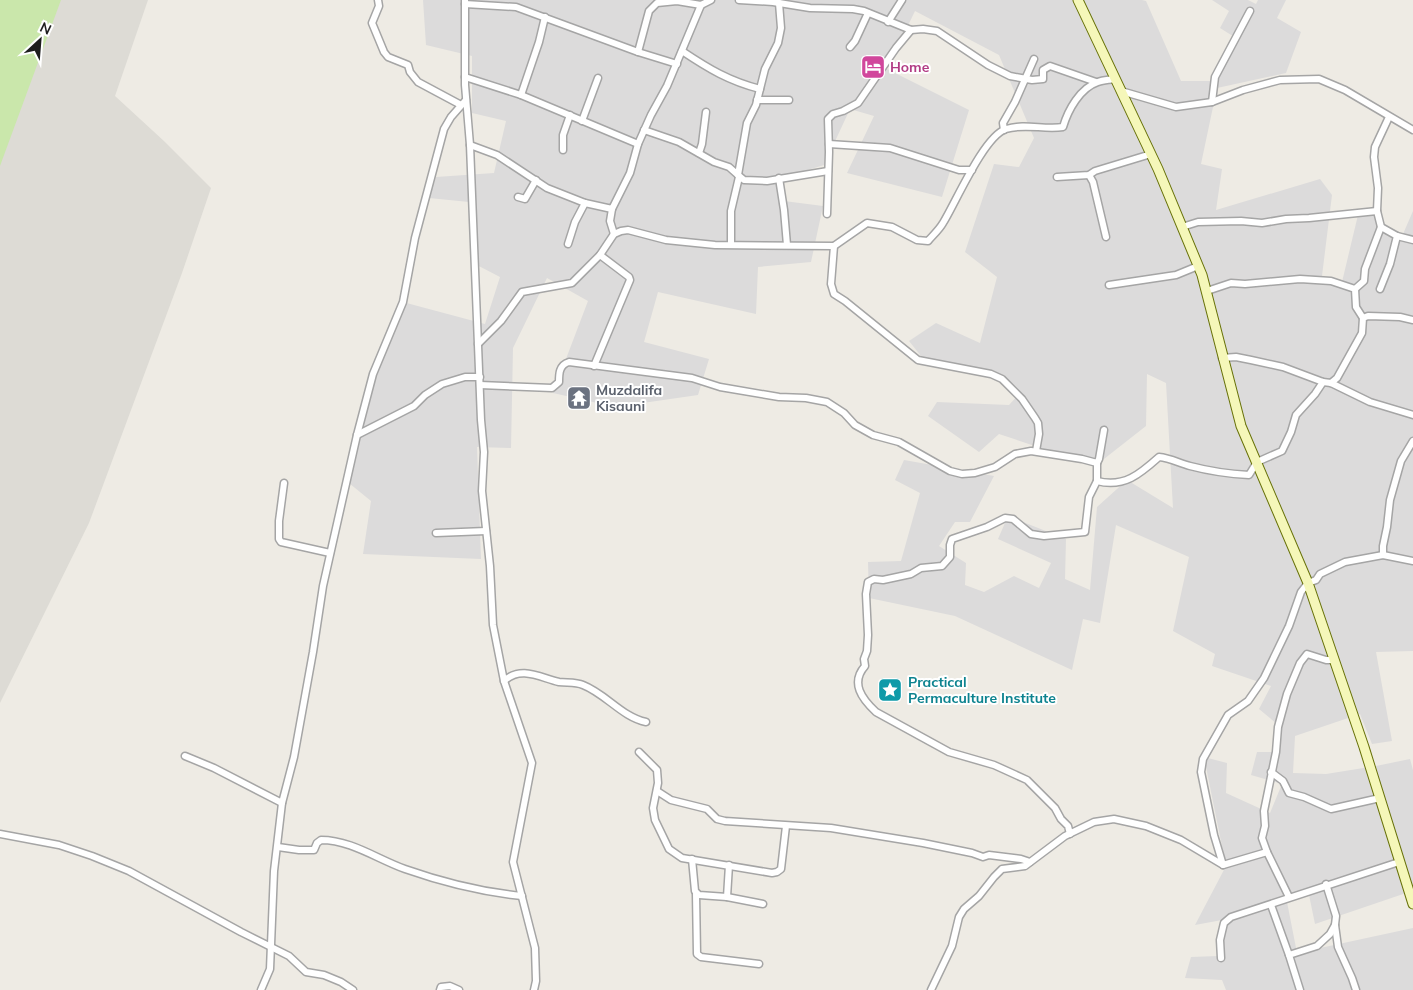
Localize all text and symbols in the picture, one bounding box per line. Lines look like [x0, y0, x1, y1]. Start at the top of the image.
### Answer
north arrow [15, 15, 65, 65]
text: N [37, 18, 54, 39]
hotel icon: Home [860, 54, 886, 80]
place label: Home [890, 58, 930, 76]
place label: Muzdalifa Kisauni [596, 381, 662, 415]
temple icon: Muzdalifa Kisauni [566, 385, 592, 411]
place label: Practical Permaculture Institute [908, 673, 1056, 707]
place icon: Practical Permaculture Institute [877, 677, 903, 703]

